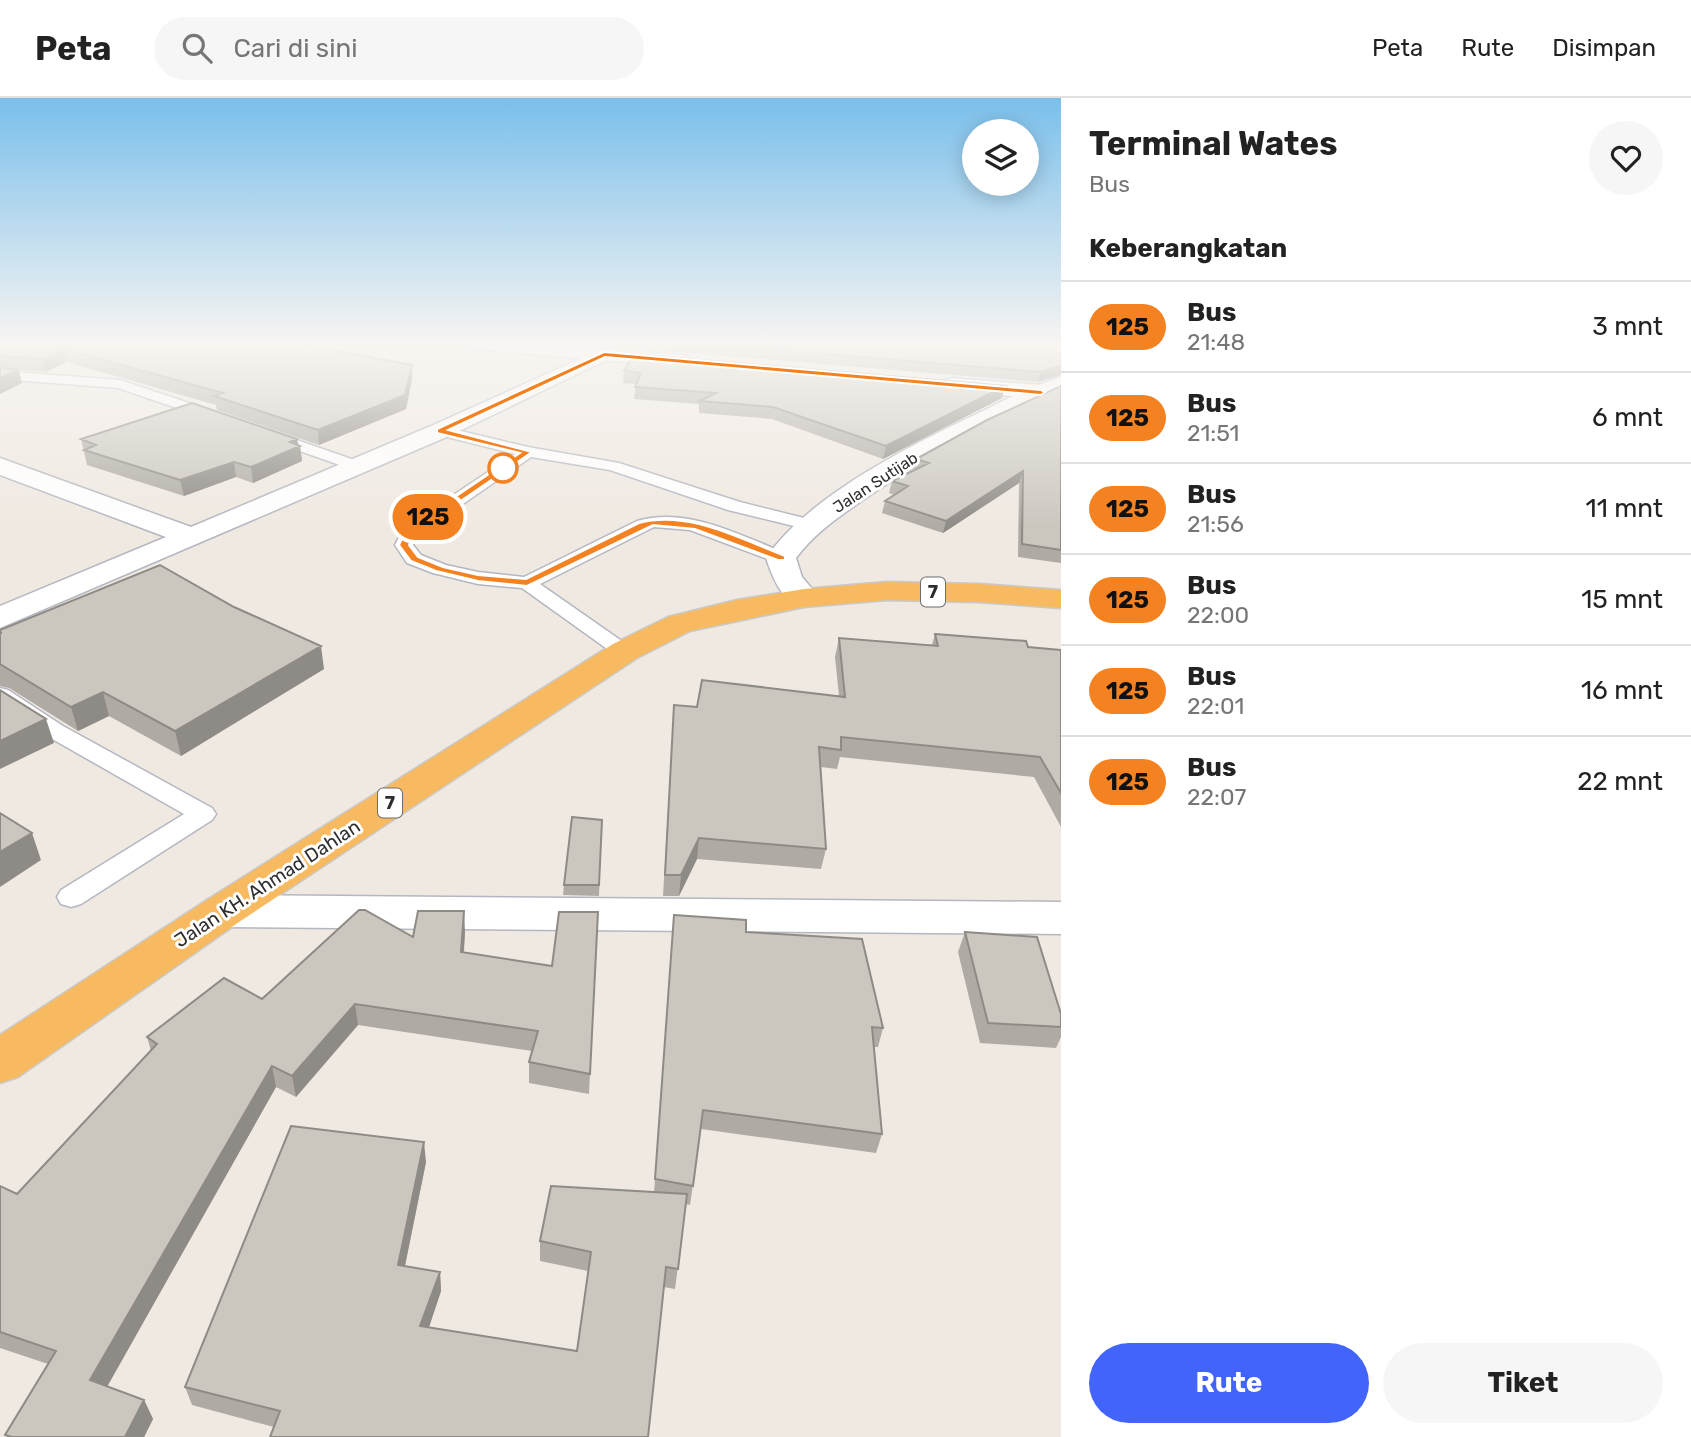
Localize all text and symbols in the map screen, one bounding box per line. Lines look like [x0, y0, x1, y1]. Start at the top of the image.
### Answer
search box [154, 17, 644, 80]
text: Peta [35, 29, 112, 68]
icon: search [178, 29, 216, 67]
text: Cari di sini [234, 33, 357, 64]
text: Peta [1372, 34, 1423, 62]
text: Rute [1461, 34, 1514, 62]
text: Disimpan [1552, 34, 1656, 62]
map controls [962, 119, 1039, 196]
button: layers [962, 119, 1039, 196]
button: heart [1589, 121, 1663, 195]
text: Terminal Wates [1089, 124, 1337, 163]
text: Bus [1089, 170, 1130, 198]
text: Keberangkatan [1089, 233, 1287, 264]
text: Bus [1187, 297, 1236, 328]
text: 3 mnt [1592, 311, 1663, 342]
text: 125 [1106, 313, 1149, 341]
text: 21:48 [1187, 328, 1245, 356]
text: Bus [1187, 388, 1236, 419]
text: 6 mnt [1592, 402, 1663, 433]
text: 125 [1106, 404, 1149, 432]
text: 21:51 [1187, 419, 1239, 447]
street label: Jalan Sutijab [829, 448, 921, 517]
unlabelled marker [488, 453, 518, 483]
text: Bus [1187, 479, 1236, 510]
text: 11 mnt [1586, 493, 1663, 524]
line badge: 125 [388, 494, 468, 540]
text: 125 [1106, 495, 1149, 523]
text: 125 [406, 503, 450, 531]
text: 21:56 [1187, 510, 1244, 538]
text: Bus [1187, 570, 1236, 601]
road number: 7 [921, 578, 945, 606]
text: 15 mnt [1581, 584, 1663, 615]
text: 125 [1106, 586, 1149, 614]
text: 22:00 [1187, 601, 1249, 629]
text: Bus [1187, 661, 1236, 692]
text: 16 mnt [1581, 675, 1663, 706]
text: 125 [1106, 677, 1149, 705]
text: 22:01 [1187, 692, 1244, 720]
text: Bus [1187, 752, 1236, 783]
text: 22 mnt [1577, 766, 1663, 797]
text: 125 [1106, 768, 1149, 796]
text: 22:07 [1187, 783, 1246, 811]
road number: 7 [378, 788, 402, 818]
street label: Jalan KH. Ahmad Dahlan [170, 815, 365, 952]
button: Rute [1089, 1343, 1369, 1423]
button: Tiket [1383, 1343, 1663, 1423]

